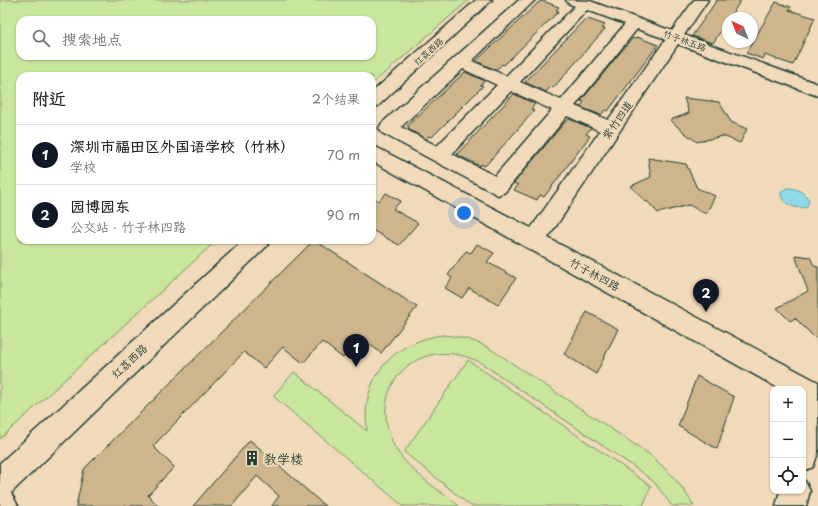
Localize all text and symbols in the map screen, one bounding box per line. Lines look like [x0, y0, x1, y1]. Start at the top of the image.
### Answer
north arrow [722, 12, 758, 48]
search box [16, 16, 376, 60]
street label: 竹子林五路 [661, 26, 709, 54]
icon: search [30, 27, 52, 49]
text: 搜索地点 [62, 27, 122, 50]
street label: 红荔西路 [410, 34, 446, 68]
text: 附近 [32, 85, 66, 111]
text: 2个结果 [312, 89, 360, 108]
street label: 紫竹四道 [597, 97, 637, 143]
text: 深圳市福田区外国语学校（竹林） [70, 134, 295, 157]
text: 1 [42, 145, 48, 164]
text: 70 m [327, 145, 360, 164]
text: 学校 [70, 157, 96, 176]
text: 园博园东 [70, 194, 130, 217]
your location [454, 203, 474, 223]
text: 2 [40, 205, 50, 224]
text: 90 m [327, 205, 360, 224]
text: 公交站 · 竹子林四路 [70, 217, 186, 236]
street label: 竹子林四路 [567, 253, 623, 295]
pin: 2 [693, 279, 719, 312]
pin: 1 [343, 334, 369, 367]
street label: 红荔西路 [107, 340, 151, 382]
map controls [770, 386, 806, 494]
button: + [770, 386, 806, 422]
button: − [770, 422, 806, 458]
building icon: 教学楼 [243, 449, 261, 467]
place label: 教学楼 [264, 449, 303, 468]
button: locate [770, 458, 806, 494]

